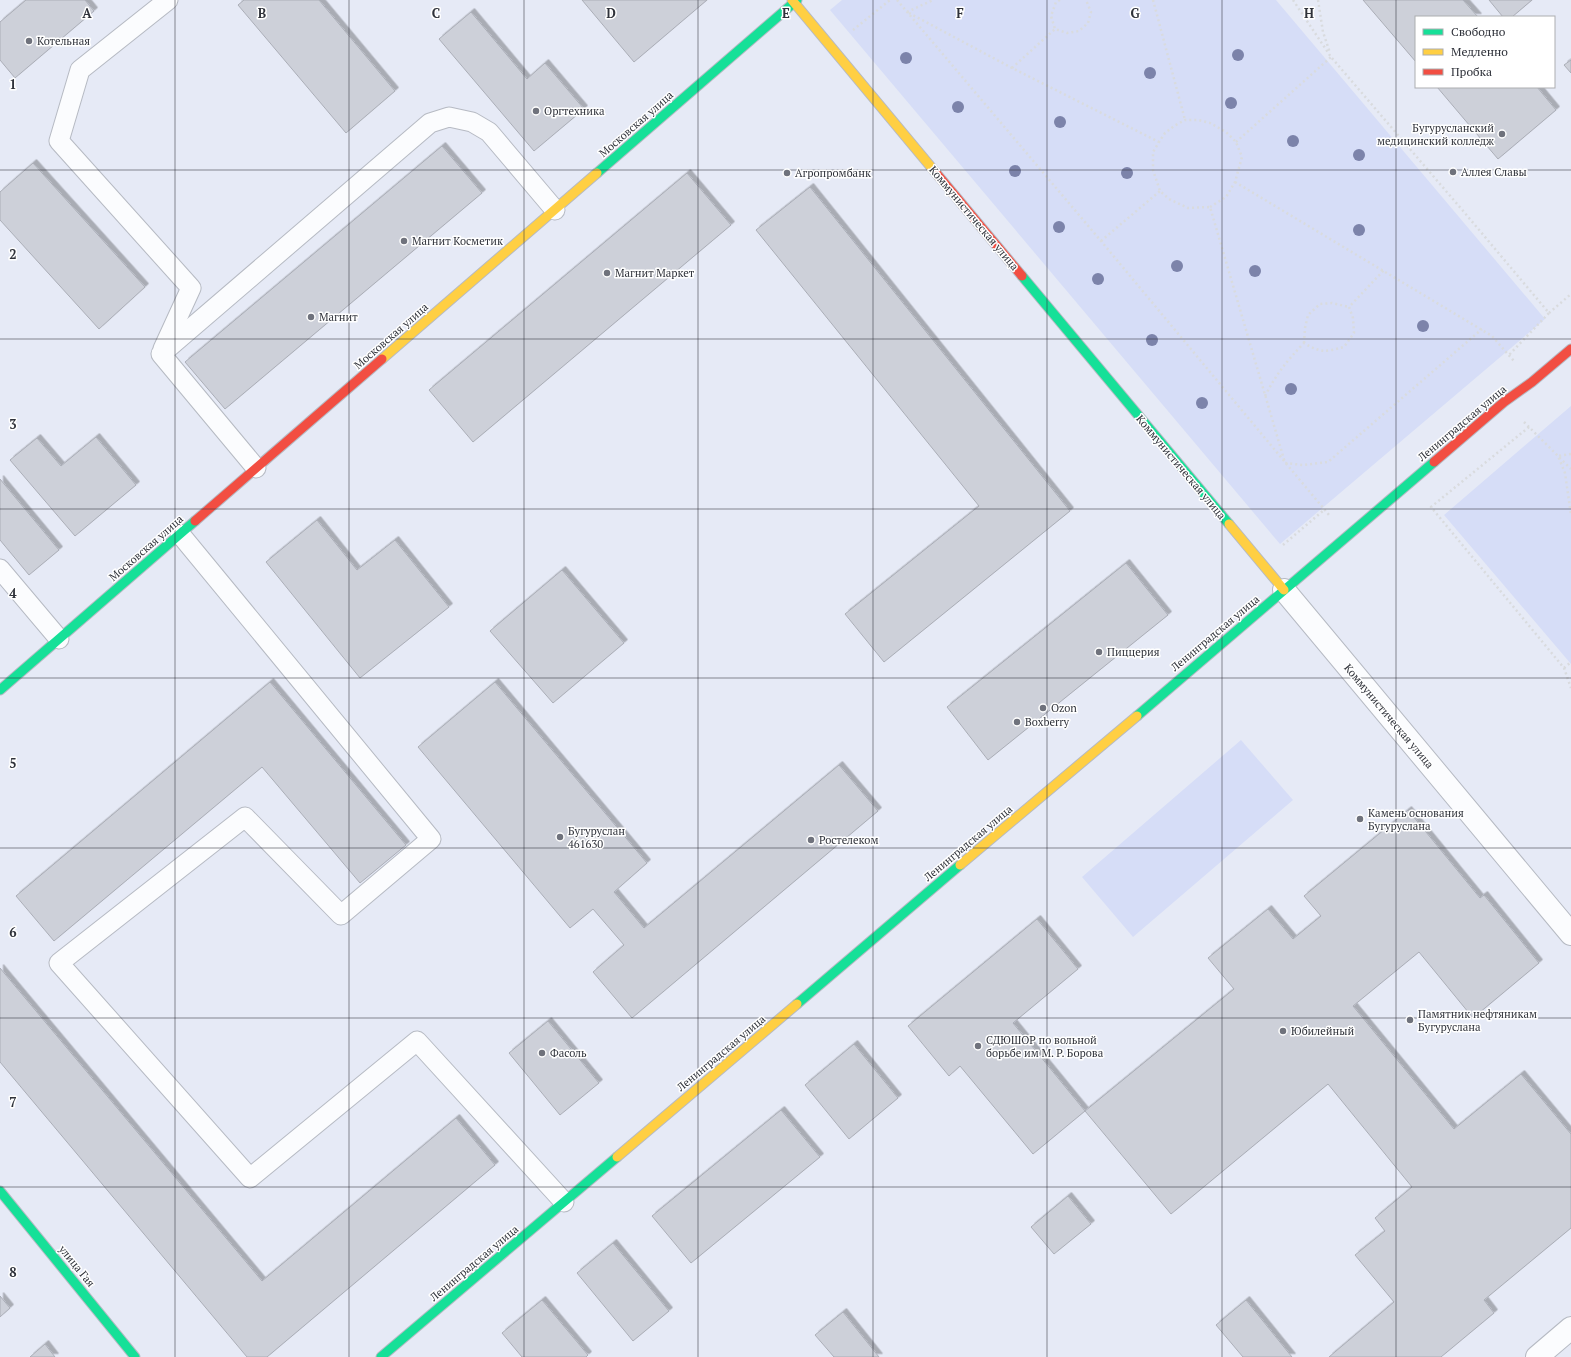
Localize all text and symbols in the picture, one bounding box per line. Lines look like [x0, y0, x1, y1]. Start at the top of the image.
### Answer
text: A [82, 4, 92, 22]
text: B [258, 4, 266, 22]
text: C [432, 4, 440, 22]
text: D [606, 4, 616, 22]
text: E [782, 4, 790, 22]
text: F [956, 4, 964, 22]
text: G [1130, 4, 1140, 22]
text: H [1304, 4, 1314, 22]
legend [1415, 16, 1555, 88]
text: Свободно [1451, 24, 1506, 39]
place label: Котельная [37, 34, 90, 48]
marker: Котельная [24, 36, 34, 46]
text: Медленно [1451, 44, 1508, 59]
text: Пробка [1451, 64, 1492, 79]
text: 1 [9, 75, 17, 93]
street label: Московская улица [596, 88, 676, 160]
place label: Оргтехника [544, 104, 605, 118]
marker: Оргтехника [531, 106, 541, 116]
place label: Бугурусланский медицинский колледж [1377, 121, 1494, 148]
marker: Бугурусланский медицинский колледж [1497, 129, 1507, 139]
street label: Коммунистическая улица [926, 163, 1022, 273]
place label: Аллея Славы [1461, 165, 1527, 179]
place label: Агропромбанк [795, 166, 871, 180]
marker: Аллея Славы [1448, 167, 1458, 177]
marker: Агропромбанк [782, 168, 792, 178]
place label: Магнит Косметик [412, 234, 503, 248]
marker: Магнит Косметик [399, 236, 409, 246]
text: 2 [9, 245, 17, 263]
place label: Магнит Маркет [615, 266, 695, 280]
marker: Магнит Маркет [602, 268, 612, 278]
street label: Московская улица [351, 300, 431, 372]
place label: Магнит [319, 310, 358, 324]
marker: Магнит [306, 312, 316, 322]
street label: Ленинградская улица [1414, 382, 1509, 465]
street label: Коммунистическая улица [1133, 412, 1229, 522]
text: 3 [9, 415, 17, 433]
street label: Московская улица [106, 512, 186, 584]
text: 4 [9, 584, 17, 602]
street label: Ленинградская улица [1167, 592, 1262, 675]
place label: Пиццерия [1107, 645, 1160, 659]
marker: Пиццерия [1094, 647, 1104, 657]
street label: Коммунистическая улица [1341, 661, 1437, 771]
place label: Ozon [1051, 701, 1077, 715]
marker: Ozon [1038, 703, 1048, 713]
place label: Boxberry [1025, 715, 1070, 729]
marker: Boxberry [1012, 717, 1022, 727]
text: 5 [9, 754, 17, 772]
street label: Ленинградская улица [920, 802, 1015, 885]
place label: Камень основания Бугуруслана [1368, 806, 1464, 833]
marker: Камень основания Бугуруслана [1355, 814, 1365, 824]
place label: Бугуруслан 461630 [568, 824, 625, 851]
marker: Бугуруслан 461630 [555, 832, 565, 842]
place label: Ростелеком [819, 833, 879, 847]
marker: Ростелеком [806, 835, 816, 845]
text: 6 [9, 923, 17, 941]
place label: Памятник нефтяникам Бугуруслана [1418, 1007, 1537, 1034]
street label: Ленинградская улица [673, 1012, 768, 1095]
marker: Памятник нефтяникам Бугуруслана [1405, 1015, 1415, 1025]
place label: Юбилейный [1291, 1024, 1355, 1038]
marker: Юбилейный [1278, 1026, 1288, 1036]
place label: СДЮШОР по вольной борьбе им М. Р. Борова [986, 1033, 1104, 1060]
marker: СДЮШОР по вольной борьбе им М. Р. Борова [973, 1041, 983, 1051]
place label: Фасоль [550, 1046, 587, 1060]
marker: Фасоль [537, 1048, 547, 1058]
text: 7 [9, 1093, 17, 1111]
street label: Ленинградская улица [426, 1222, 521, 1305]
street label: улица Гая [55, 1242, 98, 1290]
text: 8 [9, 1263, 17, 1281]

